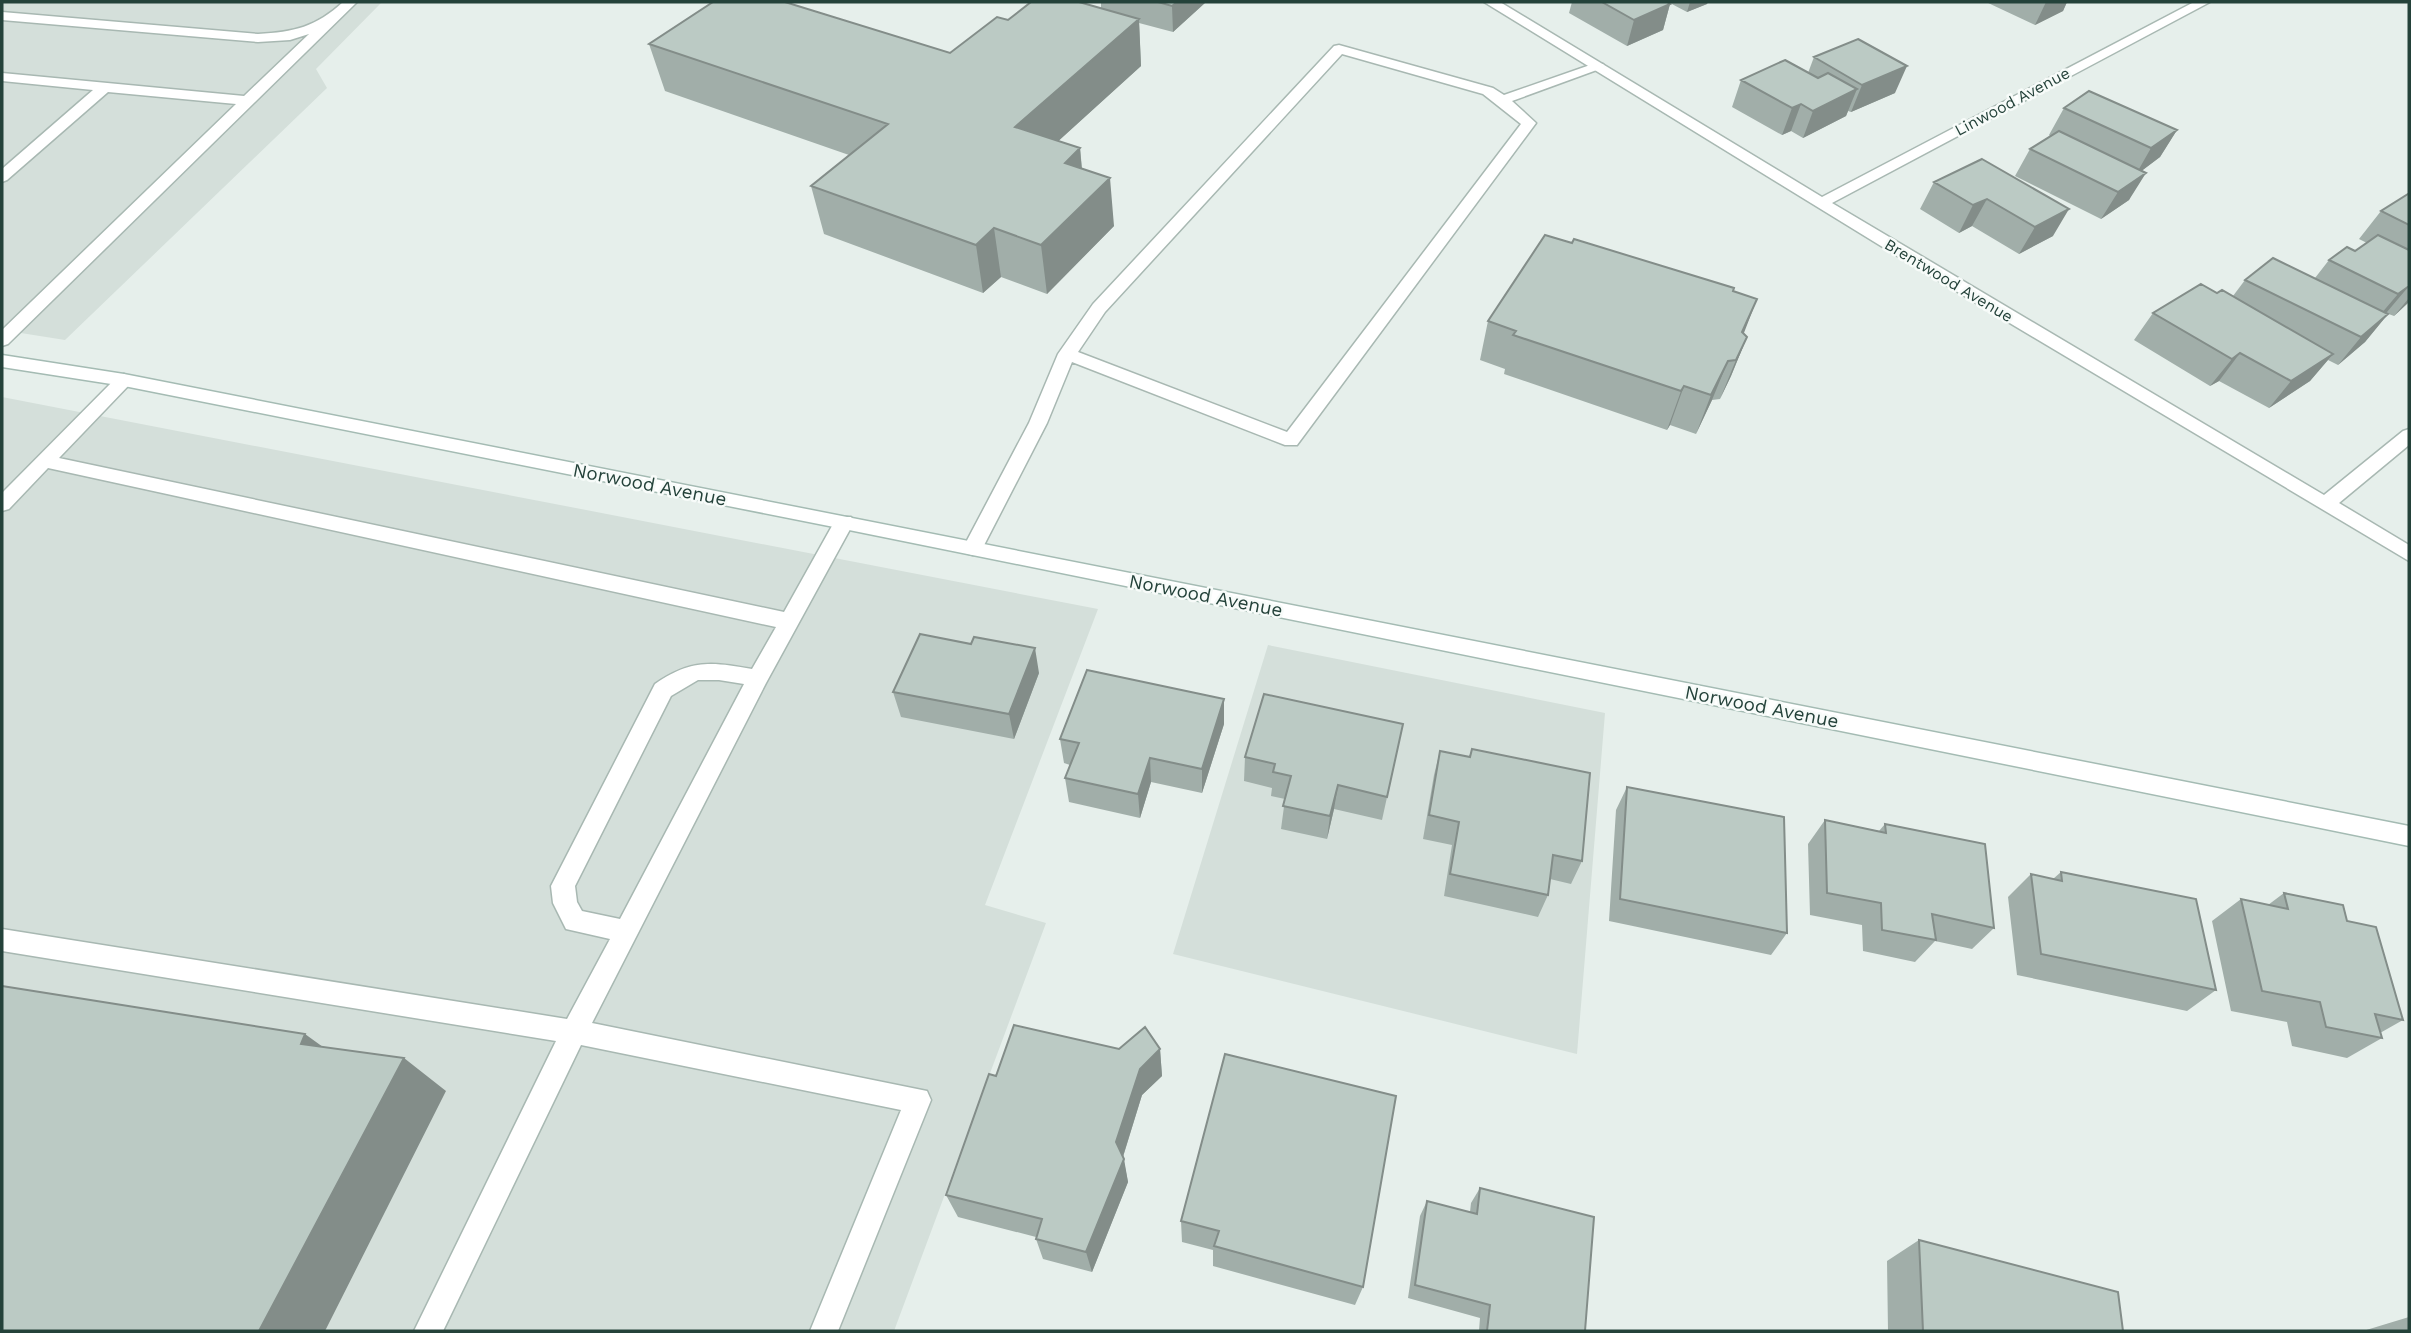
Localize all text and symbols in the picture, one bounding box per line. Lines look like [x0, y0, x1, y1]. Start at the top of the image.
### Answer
street label: Linwood Avenue [1952, 63, 2073, 140]
street label: Brentwood Avenue [1881, 235, 2016, 326]
street label: Norwood Avenue [571, 458, 729, 511]
street label: Norwood Avenue [1127, 569, 1285, 622]
street label: Norwood Avenue [1683, 680, 1841, 733]

